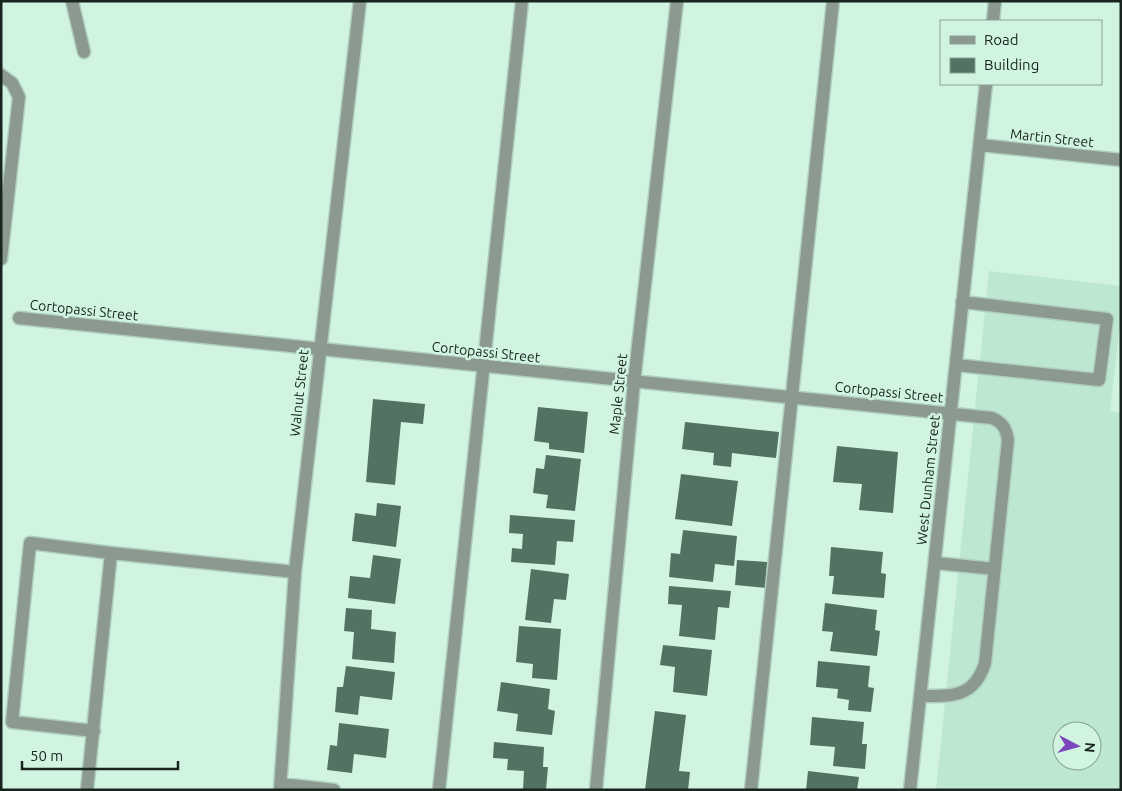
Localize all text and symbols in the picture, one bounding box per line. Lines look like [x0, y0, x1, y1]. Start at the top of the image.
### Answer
legend [940, 20, 1102, 85]
text: Road [984, 31, 1019, 48]
text: Building [984, 56, 1039, 73]
street label: Martin Street [1009, 126, 1095, 150]
street label: Cortopassi Street [29, 296, 140, 324]
street label: Cortopassi Street [431, 338, 542, 366]
street label: Walnut Street [286, 348, 312, 437]
street label: Maple Street [606, 352, 630, 435]
street label: Cortopassi Street [834, 378, 945, 406]
street label: West Dunham Street [913, 414, 943, 546]
north arrow [1052, 721, 1102, 771]
scale bar [22, 738, 179, 770]
text: N [1081, 741, 1098, 753]
text: 50 m [30, 747, 63, 764]

